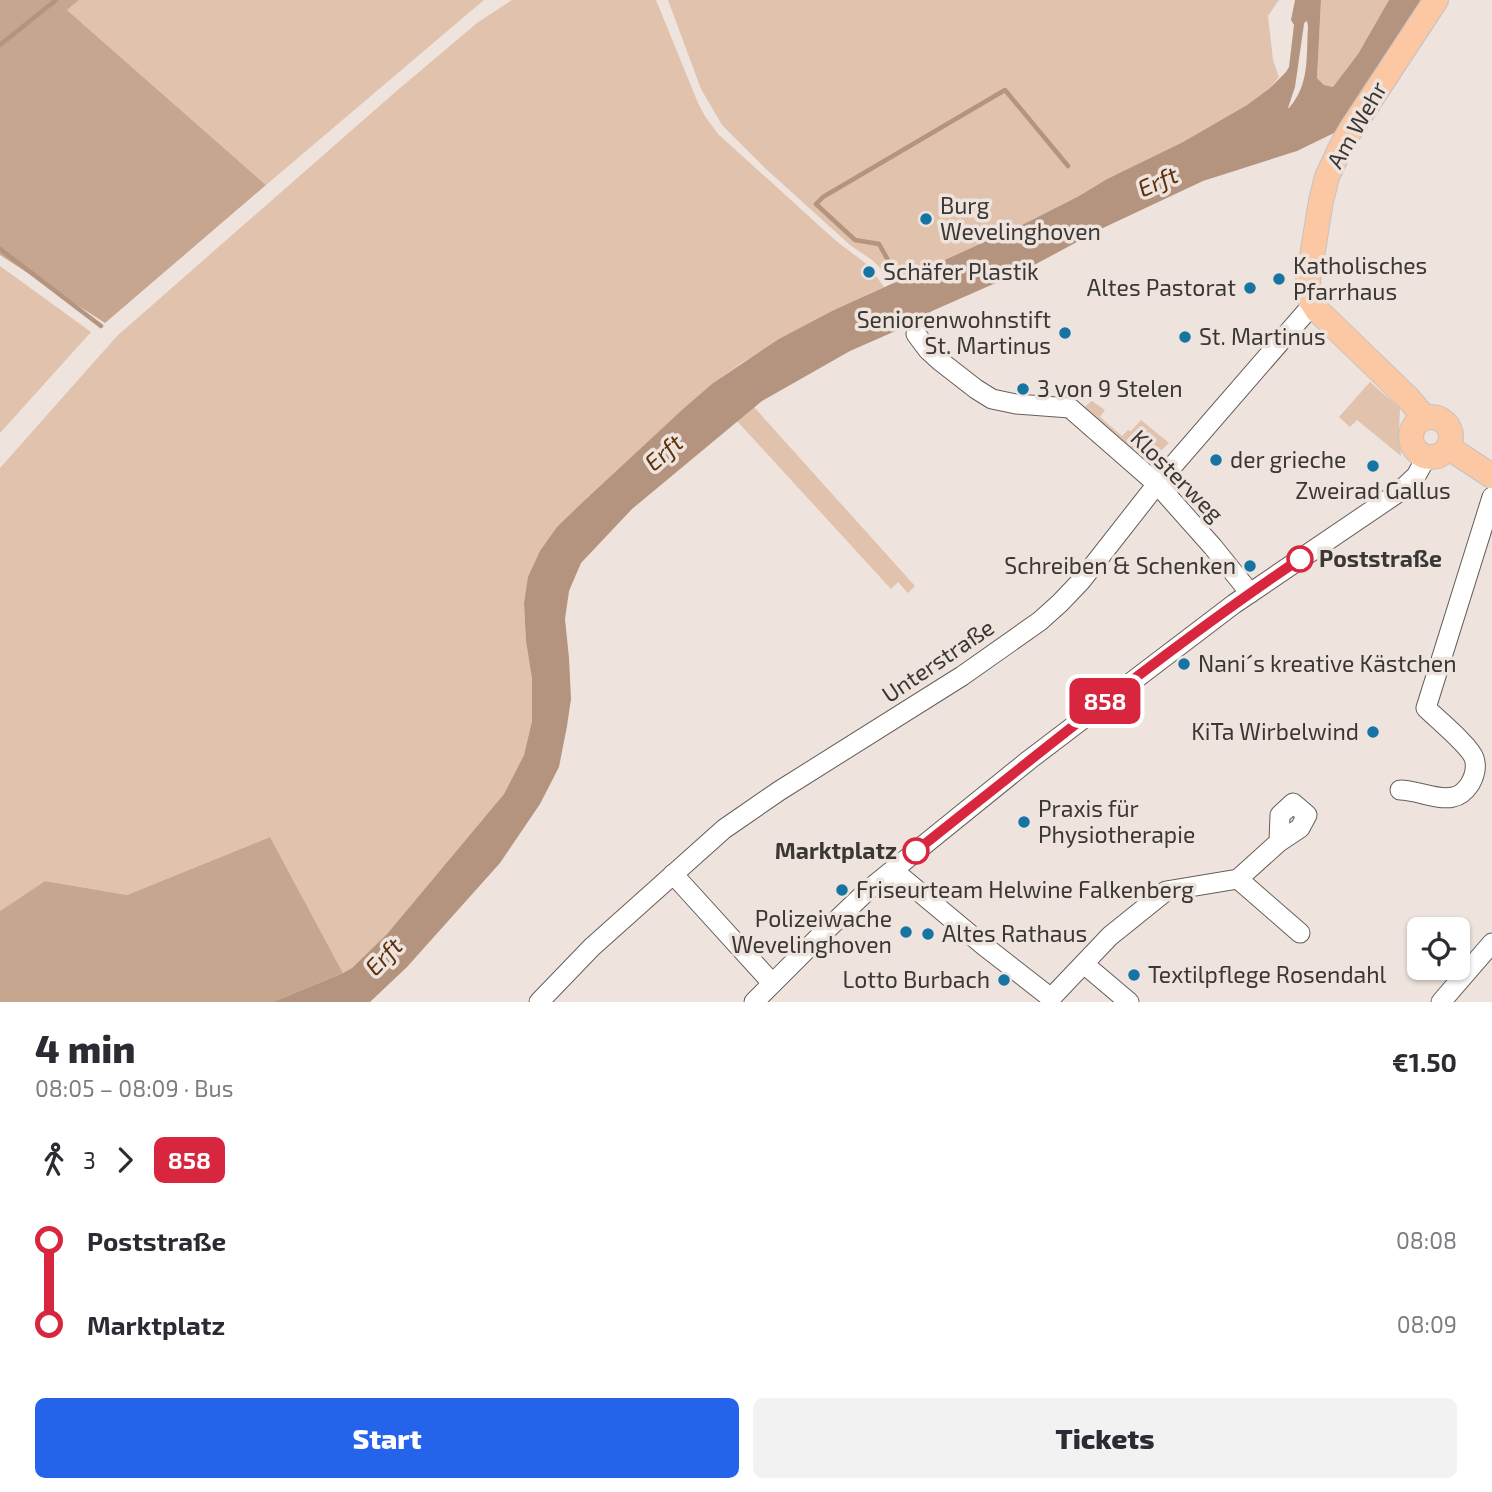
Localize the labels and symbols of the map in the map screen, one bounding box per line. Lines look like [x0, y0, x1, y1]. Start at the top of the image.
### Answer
street label: Am Wehr [1320, 76, 1392, 173]
water label: Erft [1133, 159, 1183, 202]
place label: Burg Wevelinghoven [940, 191, 1101, 245]
marker: Burg Wevelinghoven [918, 211, 934, 227]
place label: Katholisches Pfarrhaus [1293, 251, 1427, 305]
place label: Schäfer Plastik [883, 257, 1039, 285]
marker: Schäfer Plastik [861, 264, 877, 280]
marker: Katholisches Pfarrhaus [1271, 271, 1287, 287]
place label: Altes Pastorat [1087, 273, 1236, 301]
marker: Altes Pastorat [1242, 280, 1258, 296]
place label: Seniorenwohnstift St. Martinus [857, 305, 1051, 359]
place label: St. Martinus [1199, 322, 1326, 350]
marker: Seniorenwohnstift St. Martinus [1057, 325, 1073, 341]
marker: St. Martinus [1177, 329, 1193, 345]
place label: 3 von 9 Stelen [1037, 374, 1183, 402]
marker: 3 von 9 Stelen [1015, 381, 1031, 397]
street label: Klosterweg [1126, 423, 1230, 528]
water label: Erft [638, 427, 689, 476]
place label: der grieche [1230, 445, 1346, 473]
marker: der grieche [1208, 452, 1224, 468]
marker: Zweirad Gallus [1365, 458, 1381, 474]
place label: Zweirad Gallus [1295, 476, 1451, 504]
place label: Poststraße [1319, 544, 1442, 572]
marker: Poststraße [1287, 546, 1313, 572]
place label: Schreiben & Schenken [1004, 551, 1236, 579]
marker: Schreiben & Schenken [1242, 558, 1258, 574]
street label: Unterstraße [876, 612, 999, 708]
place label: Nani´s kreative Kästchen [1198, 649, 1457, 677]
marker: Nani´s kreative Kästchen [1176, 656, 1192, 672]
line badge: 858 [1065, 678, 1145, 724]
place label: KiTa Wirbelwind [1191, 717, 1359, 745]
marker: KiTa Wirbelwind [1365, 724, 1381, 740]
place label: Praxis für Physiotherapie [1038, 794, 1195, 848]
marker: Praxis für Physiotherapie [1016, 814, 1032, 830]
place label: Marktplatz [775, 836, 897, 864]
marker: Marktplatz [903, 838, 929, 864]
place label: Friseurteam Helwine Falkenberg [856, 875, 1194, 903]
marker: Friseurteam Helwine Falkenberg [834, 882, 850, 898]
place label: Polizeiwache Wevelinghoven [731, 904, 892, 958]
place label: Altes Rathaus [942, 919, 1087, 947]
marker: Polizeiwache Wevelinghoven [898, 924, 914, 940]
marker: Altes Rathaus [920, 926, 936, 942]
water label: Erft [358, 930, 408, 981]
place label: Textilpflege Rosendahl [1148, 960, 1387, 988]
place label: Lotto Burbach [843, 965, 990, 993]
marker: Textilpflege Rosendahl [1126, 967, 1142, 983]
marker: Lotto Burbach [996, 972, 1012, 988]

